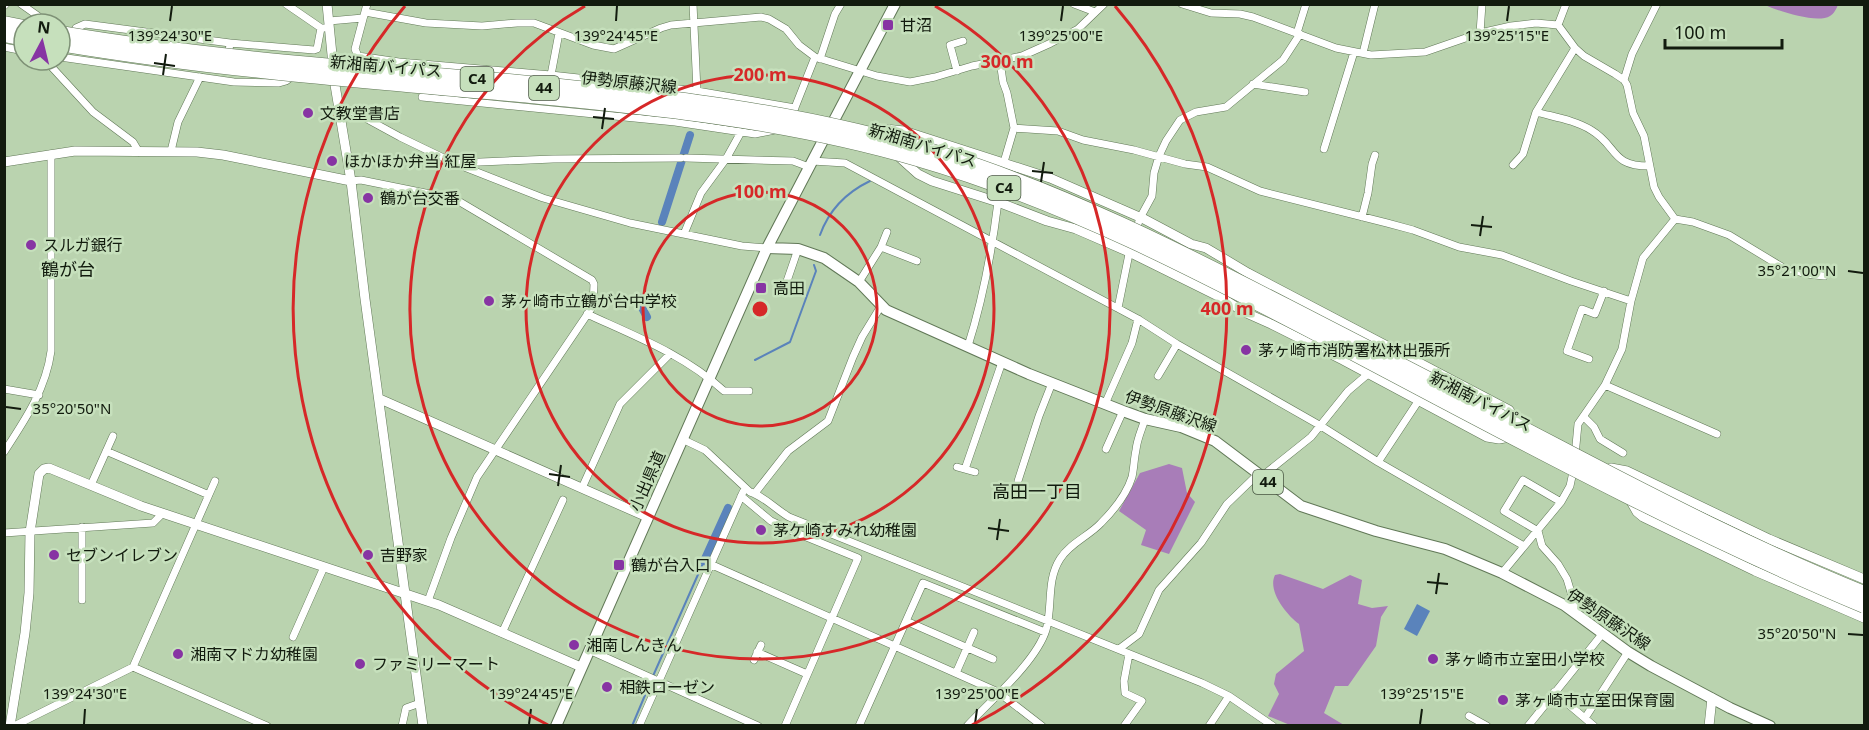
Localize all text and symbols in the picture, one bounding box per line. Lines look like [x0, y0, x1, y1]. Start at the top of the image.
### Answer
north arrow [12, 12, 72, 72]
scale bar [1665, 12, 1782, 50]
place label: 甘沼 [900, 14, 932, 36]
text: N [36, 15, 52, 39]
marker: 甘沼 [881, 18, 895, 32]
text: 100 m [1674, 20, 1726, 44]
text: 139°24'30"E [128, 25, 212, 45]
text: 139°24'45"E [574, 25, 658, 45]
text: 139°25'00"E [1019, 25, 1103, 45]
text: 139°25'15"E [1465, 25, 1549, 45]
text: 300 m [980, 49, 1034, 73]
street label: 新湘南バイパス [329, 50, 443, 82]
text: 200 m [733, 62, 787, 86]
street label: 伊勢原藤沢線 [580, 66, 678, 98]
road number: C4 [460, 67, 494, 91]
road number: 44 [529, 76, 559, 100]
place label: 文教堂書店 [320, 102, 400, 124]
marker: 文教堂書店 [301, 106, 315, 120]
street label: 新湘南バイパス [866, 118, 980, 172]
place label: ほかほか弁当 紅屋 [344, 150, 476, 172]
marker: ほかほか弁当 紅屋 [325, 154, 339, 168]
road number: C4 [988, 176, 1020, 200]
text: 100 m [733, 179, 787, 203]
place label: 鶴が台交番 [380, 187, 460, 209]
marker: 鶴が台交番 [361, 191, 375, 205]
place label: スルガ銀行 [43, 234, 123, 256]
marker: スルガ銀行 [24, 238, 38, 252]
district label: 鶴が台 [41, 257, 95, 281]
text: 35°21'00"N [1758, 260, 1836, 280]
place label: 高田 [773, 277, 805, 299]
marker: 高田 [754, 281, 768, 295]
place label: 茅ヶ崎市立鶴が台中学校 [501, 290, 677, 312]
marker: 茅ヶ崎市立鶴が台中学校 [482, 294, 496, 308]
text: 400 m [1200, 296, 1254, 320]
centre of rings [750, 299, 770, 319]
place label: 茅ヶ崎市消防署松林出張所 [1258, 339, 1450, 361]
marker: 茅ヶ崎市消防署松林出張所 [1239, 343, 1253, 357]
street label: 新湘南バイパス [1426, 366, 1536, 436]
street label: 伊勢原藤沢線 [1122, 385, 1220, 437]
text: 35°20'50"N [33, 398, 111, 418]
street label: 小出県道 [624, 447, 670, 515]
road number: 44 [1253, 470, 1283, 494]
district label: 高田一丁目 [992, 479, 1082, 503]
place label: 茅ケ崎すみれ幼稚園 [773, 519, 917, 541]
marker: 茅ケ崎すみれ幼稚園 [754, 523, 768, 537]
place label: セブンイレブン [66, 544, 178, 566]
place label: 吉野家 [380, 544, 428, 566]
marker: セブンイレブン [47, 548, 61, 562]
marker: 吉野家 [361, 548, 375, 562]
place label: 鶴が台入口 [631, 554, 711, 576]
marker: 鶴が台入口 [612, 558, 626, 572]
street label: 伊勢原藤沢線 [1563, 583, 1655, 655]
text: 35°20'50"N [1758, 623, 1836, 643]
place label: 湘南しんきん [586, 634, 682, 656]
marker: 湘南しんきん [567, 638, 581, 652]
place label: 湘南マドカ幼稚園 [190, 643, 318, 665]
marker: 湘南マドカ幼稚園 [171, 647, 185, 661]
place label: 茅ヶ崎市立室田小学校 [1445, 648, 1605, 670]
marker: 茅ヶ崎市立室田小学校 [1426, 652, 1440, 666]
place label: ファミリーマート [372, 653, 500, 675]
marker: ファミリーマート [353, 657, 367, 671]
place label: 相鉄ローゼン [619, 676, 715, 698]
marker: 相鉄ローゼン [600, 680, 614, 694]
text: 139°24'30"E [43, 683, 127, 703]
text: 139°24'45"E [489, 683, 573, 703]
text: 139°25'00"E [935, 683, 1019, 703]
text: 139°25'15"E [1380, 683, 1464, 703]
place label: 茅ヶ崎市立室田保育園 [1515, 689, 1675, 711]
marker: 茅ヶ崎市立室田保育園 [1496, 693, 1510, 707]

